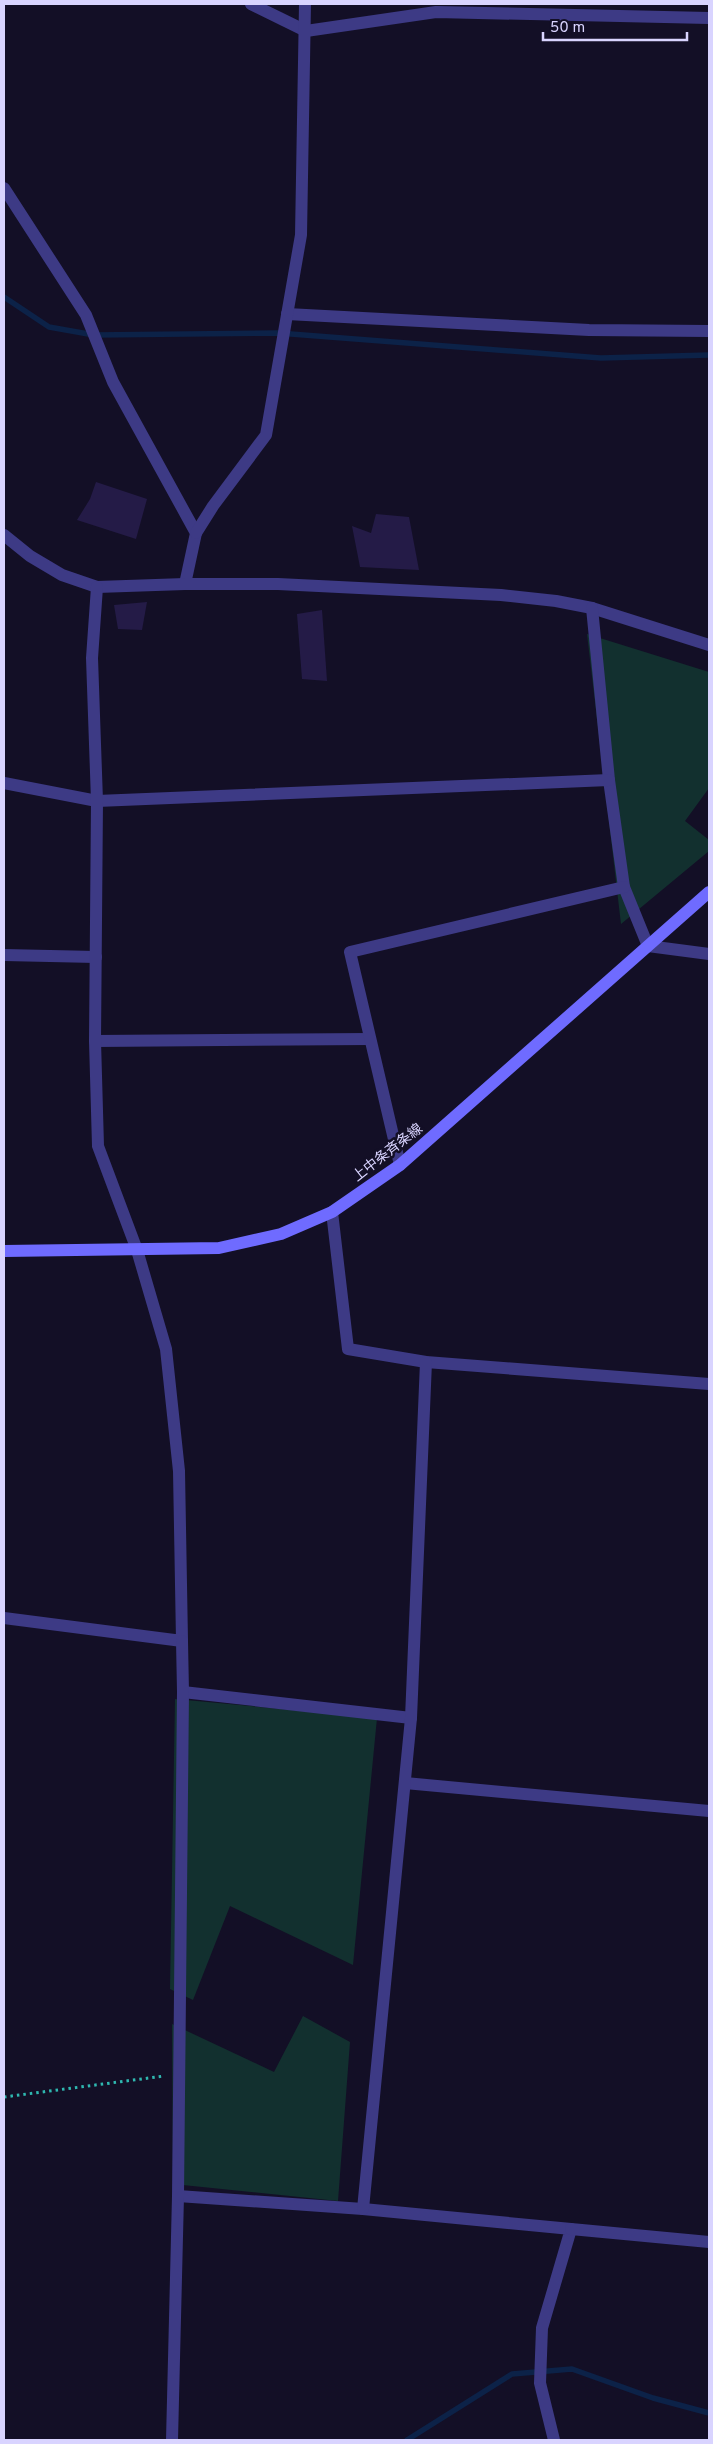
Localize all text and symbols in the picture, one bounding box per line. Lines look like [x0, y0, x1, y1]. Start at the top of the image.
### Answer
scale bar [543, 10, 687, 42]
text: 50 m [550, 19, 585, 38]
street label: 上中条斉条線 [350, 1121, 426, 1186]

